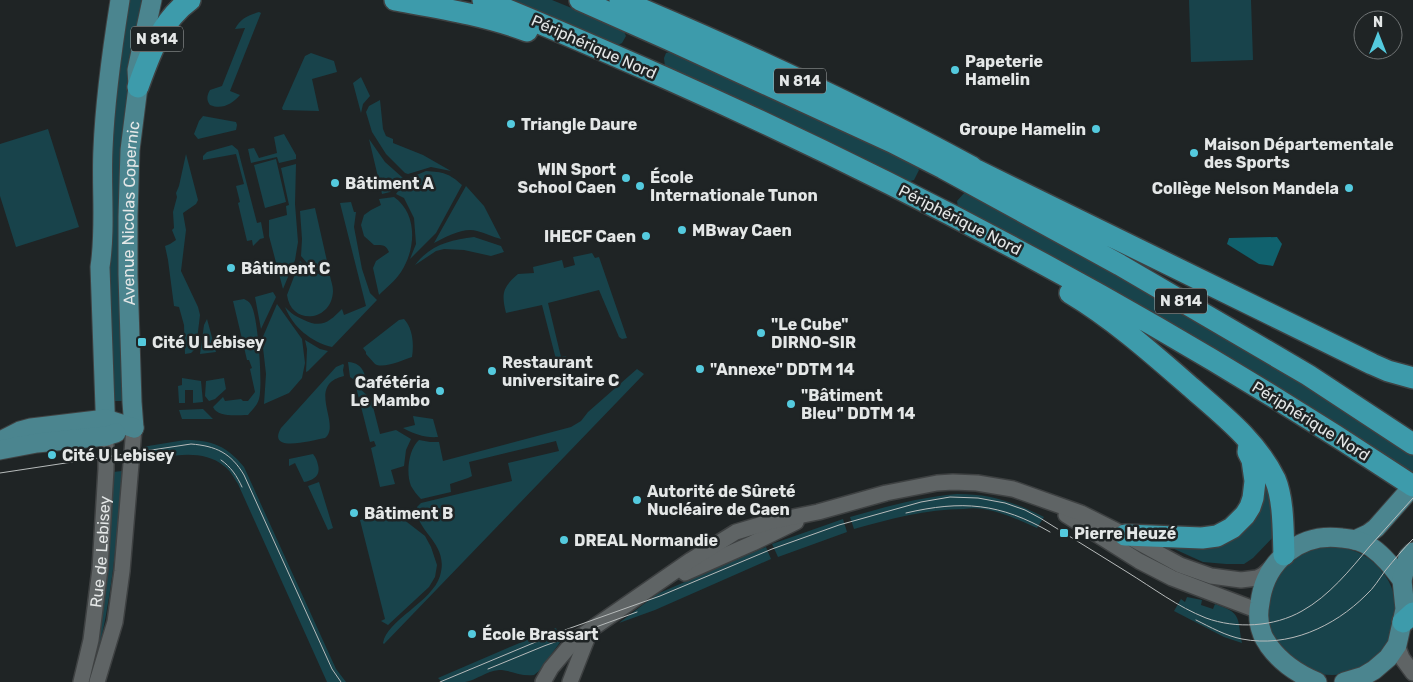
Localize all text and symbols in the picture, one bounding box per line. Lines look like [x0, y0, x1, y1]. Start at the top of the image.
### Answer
north arrow [1353, 10, 1403, 60]
street label: Périphérique Nord [528, 11, 660, 83]
text: N [1373, 14, 1383, 31]
road number: N 814 [131, 26, 183, 52]
place label: Papeterie Hamelin [965, 52, 1043, 89]
marker: Papeterie Hamelin [949, 64, 961, 76]
road number: N 814 [774, 68, 826, 94]
place label: Triangle Daure [521, 115, 637, 134]
marker: Triangle Daure [505, 118, 517, 130]
street label: Avenue Nicolas Copernic [119, 120, 143, 306]
place label: Groupe Hamelin [959, 120, 1086, 139]
marker: Groupe Hamelin [1090, 123, 1102, 135]
place label: Maison Départementale des Sports [1204, 135, 1394, 172]
marker: Maison Départementale des Sports [1188, 147, 1200, 159]
place label: WIN Sport School Caen [518, 160, 617, 197]
place label: École Internationale Tunon [650, 167, 818, 205]
marker: WIN Sport School Caen [620, 172, 632, 184]
place label: Bâtiment A [345, 174, 435, 193]
marker: Bâtiment A [329, 177, 341, 189]
place label: Collège Nelson Mandela [1152, 179, 1339, 198]
marker: École Internationale Tunon [634, 180, 646, 192]
street label: Périphérique Nord [896, 181, 1024, 259]
marker: Collège Nelson Mandela [1343, 182, 1355, 194]
place label: MBway Caen [692, 221, 792, 240]
marker: MBway Caen [676, 224, 688, 236]
place label: IHECF Caen [544, 227, 636, 246]
marker: IHECF Caen [640, 230, 652, 242]
place label: Bâtiment C [241, 259, 330, 278]
marker: Bâtiment C [225, 262, 237, 274]
road number: N 814 [1155, 288, 1207, 314]
place label: "Le Cube" DIRNO-SIR [771, 315, 856, 352]
marker: "Le Cube" DIRNO-SIR [755, 327, 767, 339]
place label: Cité U Lébisey [152, 333, 265, 352]
marker: Cité U Lébisey [136, 336, 148, 348]
place label: Restaurant universitaire C [502, 353, 619, 390]
place label: "Annexe" DDTM 14 [710, 360, 855, 379]
marker: "Annexe" DDTM 14 [694, 363, 706, 375]
marker: Restaurant universitaire C [486, 365, 498, 377]
place label: Cafétéria Le Mambo [350, 373, 430, 410]
street label: Périphérique Nord [1249, 377, 1373, 465]
marker: Cafétéria Le Mambo [434, 385, 446, 397]
place label: "Bâtiment Bleu" DDTM 14 [801, 386, 916, 423]
marker: "Bâtiment Bleu" DDTM 14 [785, 398, 797, 410]
place label: Cité U Lebisey [62, 446, 175, 465]
marker: Cité U Lebisey [46, 449, 58, 461]
place label: Autorité de Sûreté Nucléaire de Caen [647, 482, 796, 519]
marker: Autorité de Sûreté Nucléaire de Caen [631, 494, 643, 506]
street label: Rue de Lebisey [86, 495, 114, 609]
place label: Bâtiment B [364, 504, 453, 523]
marker: Bâtiment B [348, 507, 360, 519]
place label: Pierre Heuzé [1074, 524, 1176, 543]
marker: Pierre Heuzé [1058, 527, 1070, 539]
place label: DREAL Normandie [574, 531, 718, 550]
marker: DREAL Normandie [558, 534, 570, 546]
place label: École Brassart [482, 624, 599, 644]
marker: École Brassart [466, 628, 478, 640]

